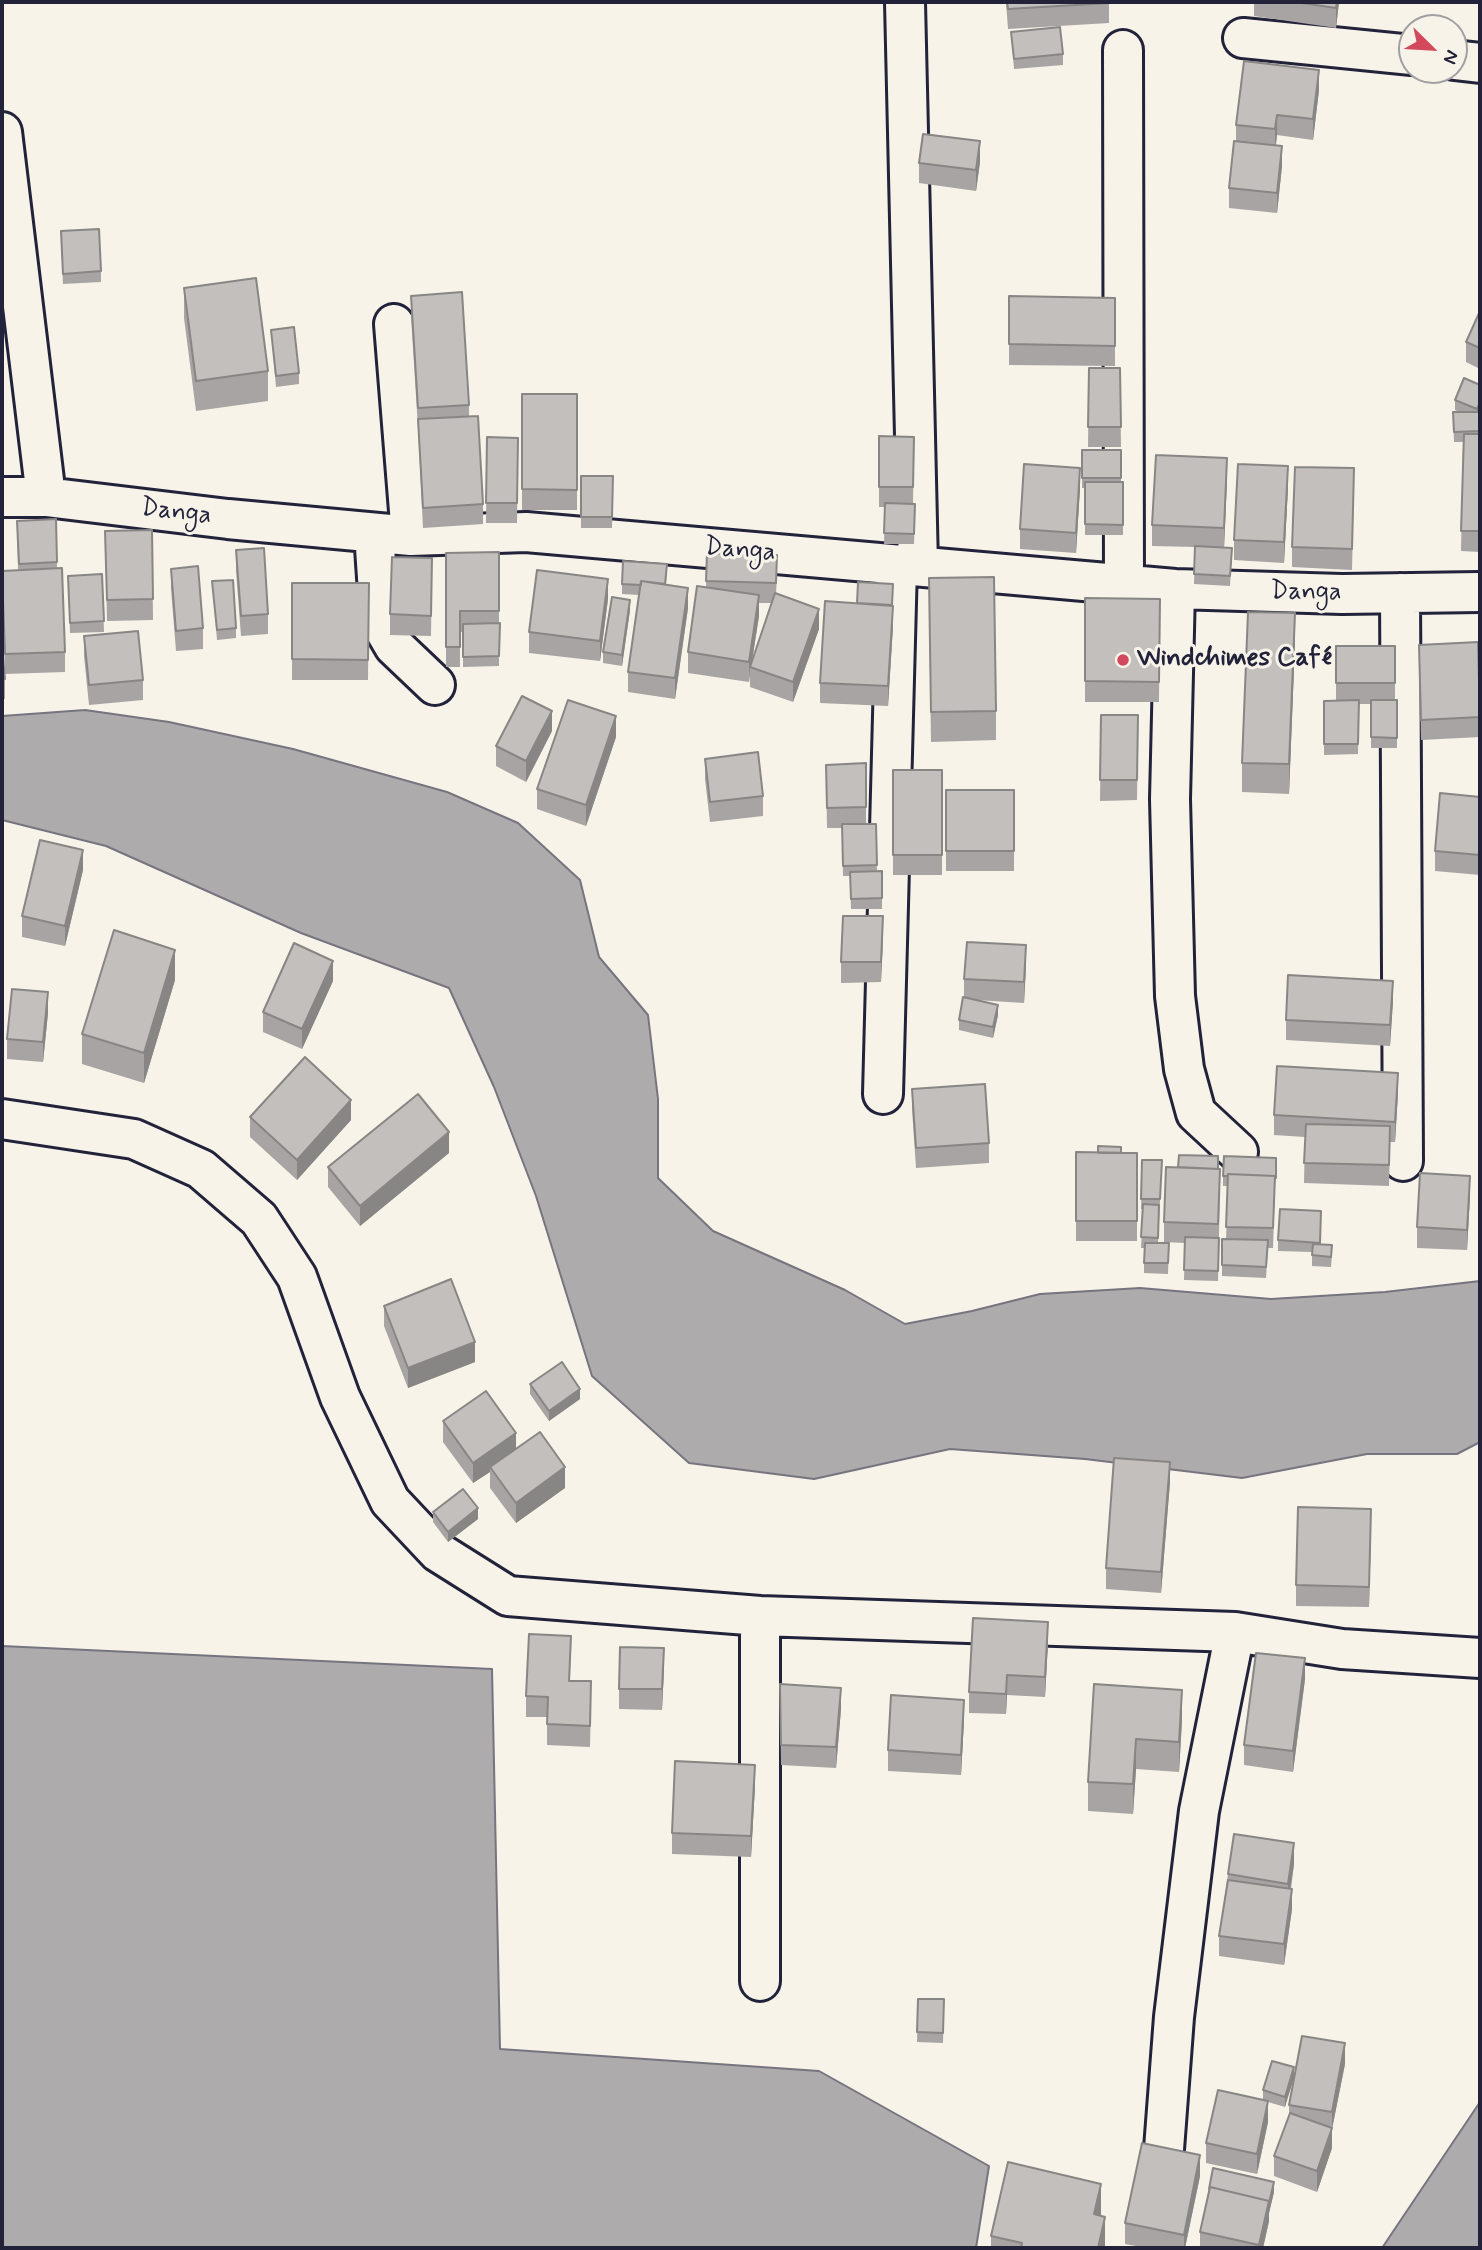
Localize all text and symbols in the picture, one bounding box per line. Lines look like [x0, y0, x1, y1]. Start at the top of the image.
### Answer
north arrow [1398, 14, 1468, 84]
text: N [1437, 46, 1465, 68]
street label: Danga [139, 493, 213, 533]
street label: Danga [703, 532, 777, 570]
street label: Danga [1270, 577, 1342, 609]
place label: Windchimes Café [1137, 644, 1332, 676]
marker: Windchimes Café [1115, 652, 1131, 668]

